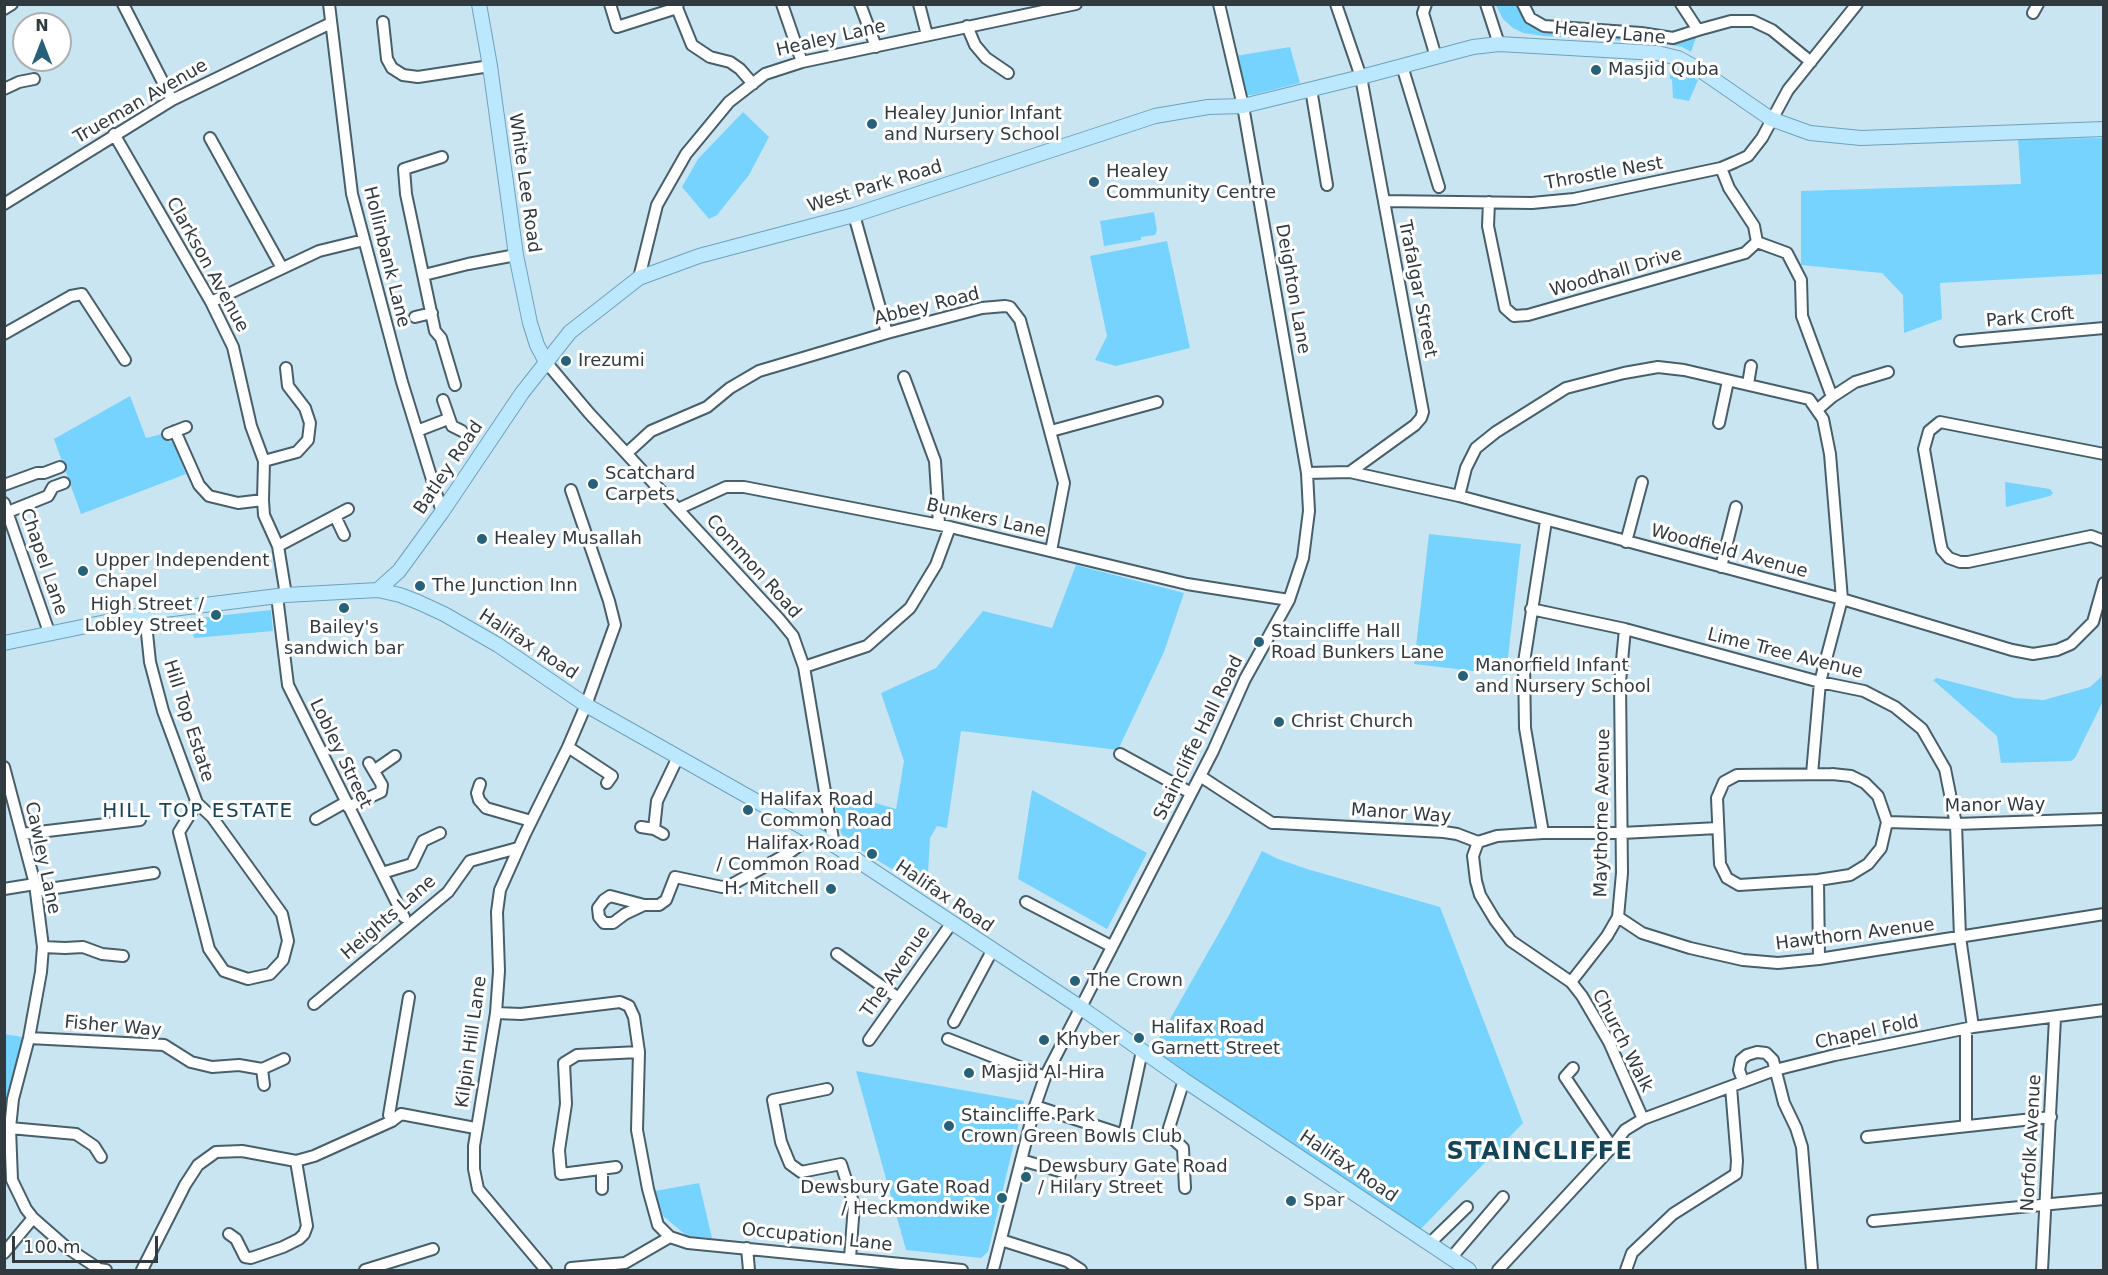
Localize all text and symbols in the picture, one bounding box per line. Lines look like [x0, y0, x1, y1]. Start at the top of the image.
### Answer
north arrow [12, 12, 72, 72]
text: N [35, 16, 49, 35]
street label: Healey Lane [774, 16, 888, 62]
street label: Healey Lane [1553, 18, 1667, 50]
street label: Trueman Avenue [70, 55, 212, 149]
place label: Masjid Quba [1608, 59, 1719, 81]
marker: Masjid Quba [1589, 63, 1603, 77]
place label: Healey Junior Infant and Nursery School [884, 103, 1062, 146]
street label: White Lee Road [504, 112, 544, 254]
marker: Healey Junior Infant and Nursery School [865, 117, 879, 131]
street label: Throstle Nest [1543, 153, 1665, 195]
street label: West Park Road [805, 156, 945, 218]
place label: Healey Community Centre [1106, 161, 1276, 204]
marker: Healey Community Centre [1087, 175, 1101, 189]
street label: Hollinbank Lane [358, 184, 414, 330]
street label: Clarkson Avenue [161, 194, 253, 336]
street label: Trafalgar Street [1393, 219, 1441, 359]
street label: Deighton Lane [1270, 222, 1314, 356]
street label: Woodhall Drive [1547, 244, 1685, 302]
street label: Abbey Road [872, 283, 982, 331]
street label: Park Croft [1985, 303, 2075, 333]
place label: Irezumi [578, 350, 645, 372]
marker: Irezumi [559, 354, 573, 368]
street label: Batley Road [410, 417, 488, 519]
place label: Scatchard Carpets [605, 463, 695, 506]
marker: Scatchard Carpets [586, 477, 600, 491]
street label: Bunkers Lane [924, 495, 1048, 543]
street label: Chapel Lane [15, 506, 71, 618]
street label: Common Road [701, 511, 805, 623]
street label: Woodfield Avenue [1648, 521, 1810, 583]
place label: Healey Musallah [494, 528, 642, 550]
marker: Healey Musallah [475, 532, 489, 546]
place label: Upper Independent Chapel [95, 550, 269, 592]
marker: Upper Independent Chapel [76, 564, 90, 578]
place label: The Junction Inn [432, 575, 578, 597]
marker: The Junction Inn [413, 579, 427, 593]
place label: High Street / Lobley Street [85, 594, 204, 636]
marker: Bailey's sandwich bar [337, 601, 351, 615]
street label: Halifax Road [475, 605, 581, 685]
marker: High Street / Lobley Street [209, 608, 223, 622]
place label: Bailey's sandwich bar [284, 617, 404, 660]
place label: Staincliffe Hall Road Bunkers Lane [1271, 621, 1444, 664]
street label: Lime Tree Avenue [1705, 624, 1865, 684]
marker: Staincliffe Hall Road Bunkers Lane [1252, 635, 1266, 649]
street label: Staincliffe Hall Road [1150, 652, 1248, 824]
place label: Manorfield Infant and Nursery School [1475, 655, 1651, 698]
street label: Hill Top Estate [158, 657, 218, 785]
marker: Manorfield Infant and Nursery School [1456, 669, 1470, 683]
street label: Lobley Street [304, 696, 376, 812]
place label: Christ Church [1291, 711, 1413, 733]
marker: Christ Church [1272, 715, 1286, 729]
street label: Maythorne Avenue [1591, 728, 1615, 898]
place label: Halifax Road Common Road [760, 789, 892, 832]
street label: Manor Way [1945, 794, 2045, 818]
street label: Cawley Lane [20, 800, 64, 916]
district label: HILL TOP ESTATE [102, 800, 294, 824]
street label: Manor Way [1350, 800, 1452, 828]
marker: Halifax Road Common Road [741, 803, 755, 817]
place label: Halifax Road / Common Road [716, 833, 860, 876]
marker: Halifax Road / Common Road [865, 847, 879, 861]
street label: Halifax Road [891, 856, 997, 938]
street label: Heights Lane [337, 871, 441, 965]
place label: H. Mitchell [724, 878, 819, 900]
marker: H. Mitchell [824, 882, 838, 896]
street label: Hawthorn Avenue [1774, 915, 1936, 955]
street label: The Avenue [857, 922, 935, 1022]
place label: The Crown [1087, 970, 1183, 992]
marker: The Crown [1068, 974, 1082, 988]
street label: Kilpin Hill Lane [452, 975, 492, 1109]
street label: Church Walk [1587, 986, 1657, 1096]
street label: Chapel Fold [1813, 1011, 1921, 1055]
street label: Fisher Way [64, 1012, 162, 1042]
place label: Halifax Road Garnett Street [1151, 1017, 1280, 1060]
place label: Khyber [1056, 1029, 1120, 1051]
marker: Halifax Road Garnett Street [1132, 1031, 1146, 1045]
marker: Khyber [1037, 1033, 1051, 1047]
place label: Masjid Al-Hira [981, 1062, 1105, 1084]
marker: Masjid Al-Hira [962, 1066, 976, 1080]
street label: Norfolk Avenue [2018, 1074, 2046, 1212]
place label: Staincliffe Park Crown Green Bowls Club [961, 1105, 1182, 1148]
marker: Staincliffe Park Crown Green Bowls Club [942, 1119, 956, 1133]
street label: Halifax Road [1295, 1126, 1401, 1208]
district label: STAINCLIFFE [1447, 1139, 1633, 1167]
place label: Dewsbury Gate Road / Hilary Street [1038, 1156, 1228, 1198]
marker: Dewsbury Gate Road / Hilary Street [1019, 1170, 1033, 1184]
place label: Dewsbury Gate Road / Heckmondwike [800, 1177, 990, 1220]
place label: Spar [1303, 1190, 1344, 1212]
marker: Dewsbury Gate Road / Heckmondwike [995, 1191, 1009, 1205]
marker: Spar [1284, 1194, 1298, 1208]
street label: Occupation Lane [741, 1219, 893, 1257]
scale bar [15, 1224, 160, 1262]
text: 100 m [23, 1236, 81, 1257]

